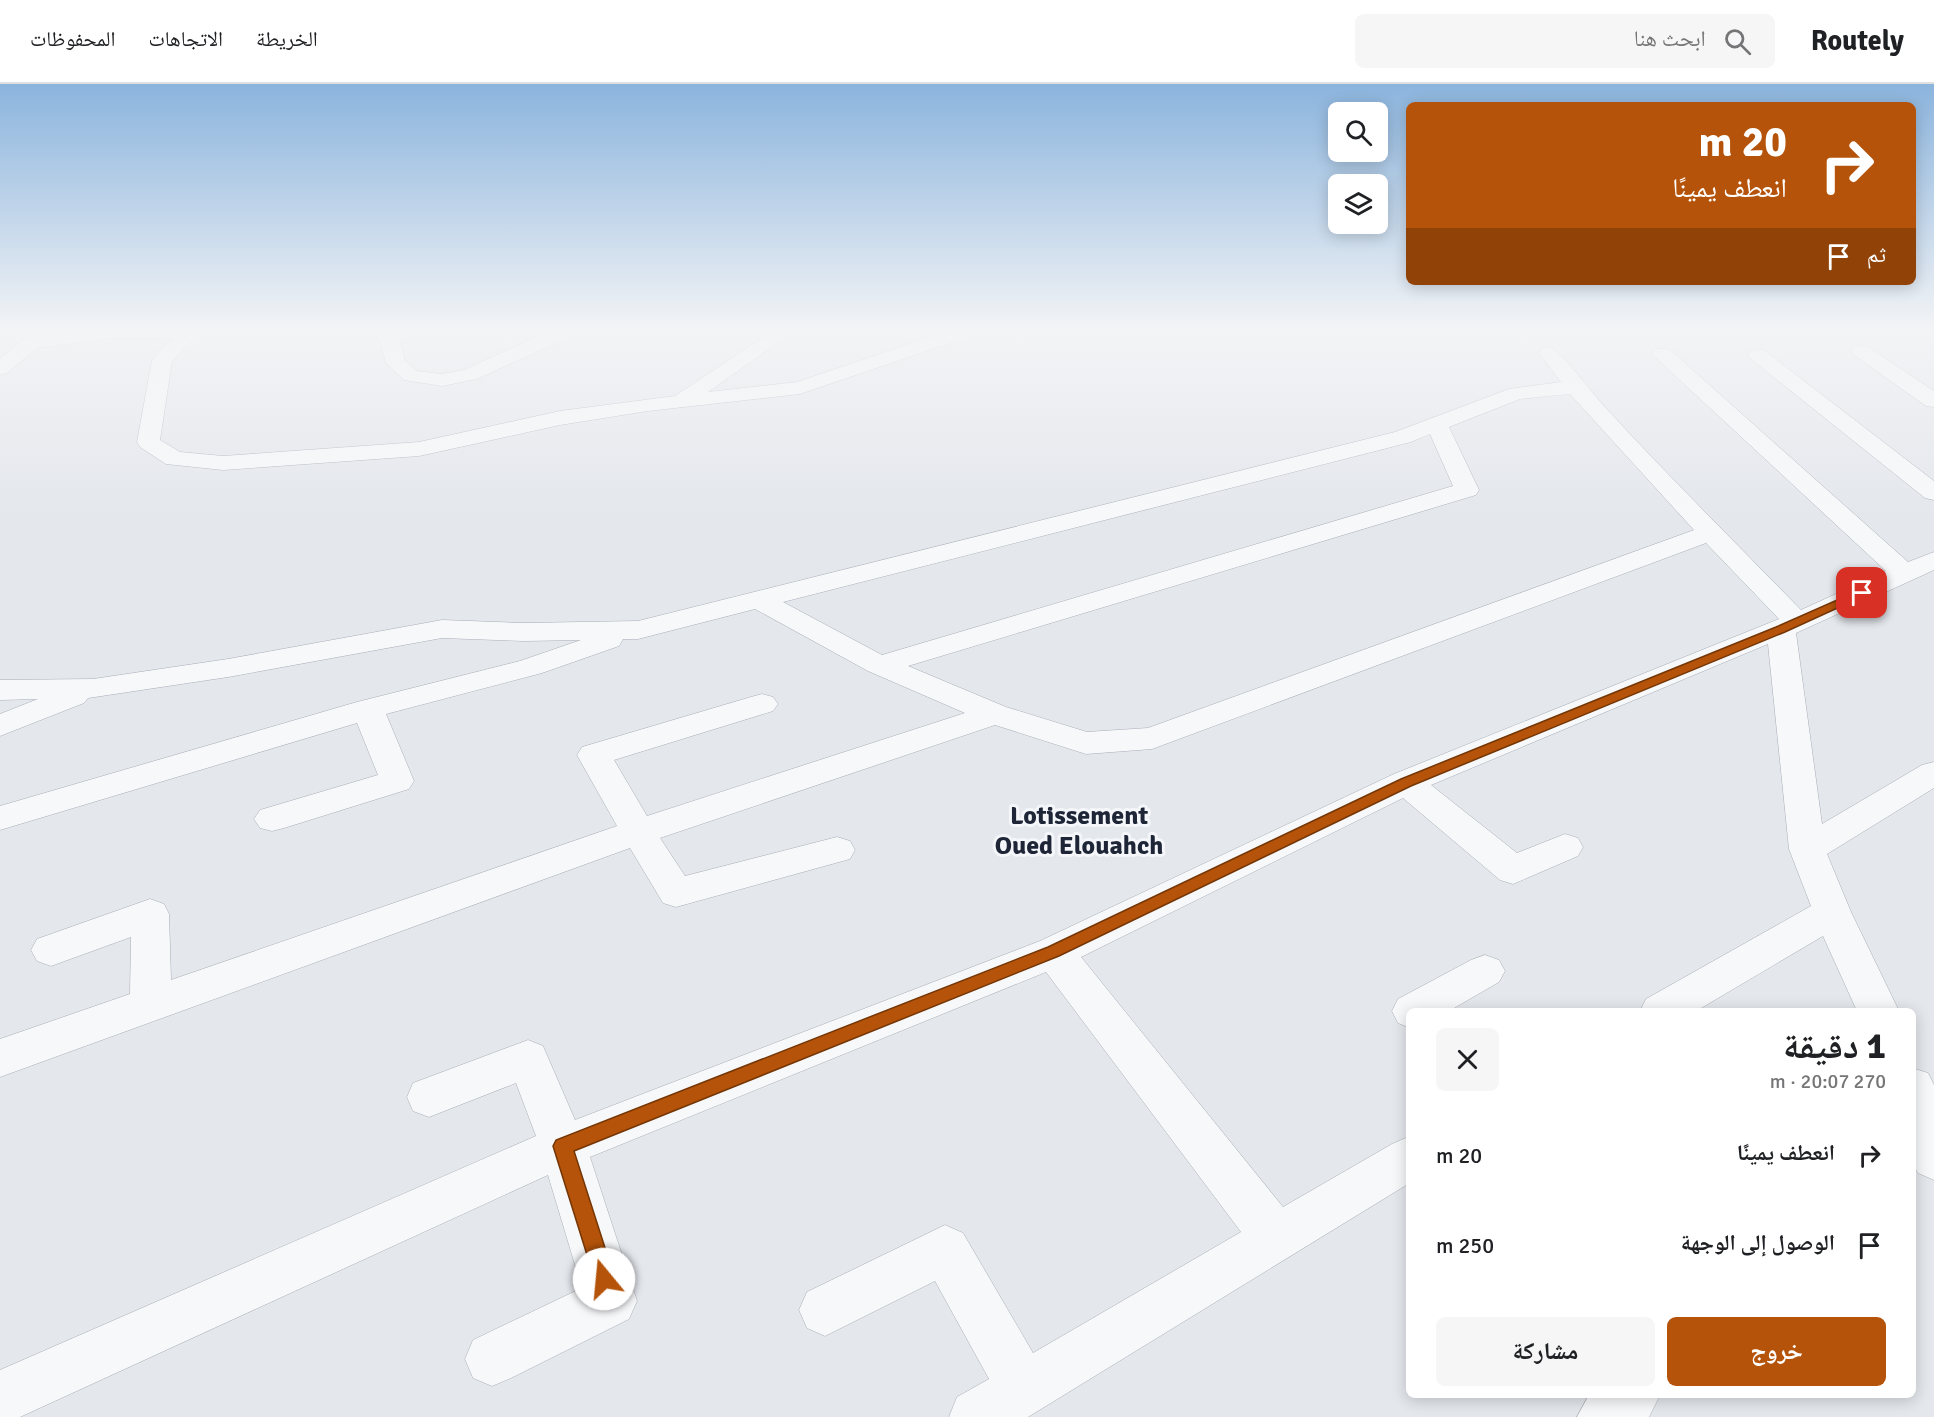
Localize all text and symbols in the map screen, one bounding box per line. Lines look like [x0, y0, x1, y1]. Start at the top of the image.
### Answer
search box [1355, 14, 1775, 68]
text: Routely [1811, 24, 1904, 58]
text: ابحث هنا [1634, 25, 1706, 52]
icon: search [1721, 25, 1754, 58]
text: المحفوظات [30, 26, 115, 52]
text: الاتجاهات [148, 26, 223, 52]
text: الخريطة [256, 26, 318, 52]
map controls [1328, 102, 1388, 234]
button: search [1328, 102, 1388, 162]
text: 20 m [1698, 117, 1787, 168]
icon: right [1808, 126, 1886, 204]
text: انعطف يمينًا [1672, 172, 1787, 205]
button: layers [1328, 174, 1388, 234]
icon: arrive [1822, 240, 1855, 273]
text: ثم [1867, 241, 1886, 268]
pin [1836, 567, 1887, 618]
icon: arrive [1845, 576, 1878, 609]
district label: Lotissement Oued Elouahch [995, 800, 1163, 862]
text: 1 دقيقة [1783, 1024, 1886, 1069]
button: close [1436, 1028, 1499, 1091]
text: 270 m · 20:07 [1770, 1069, 1886, 1094]
text: انعطف يمينًا [1737, 1139, 1835, 1166]
icon: right [1853, 1139, 1886, 1172]
text: 20 m [1436, 1142, 1482, 1169]
text: الوصول إلى الوجهة [1681, 1229, 1835, 1256]
icon: arrive [1853, 1229, 1886, 1262]
text: 250 m [1436, 1232, 1494, 1259]
position arrow [572, 1247, 636, 1311]
button: مشاركة [1436, 1317, 1655, 1386]
button: خروج [1667, 1317, 1886, 1386]

